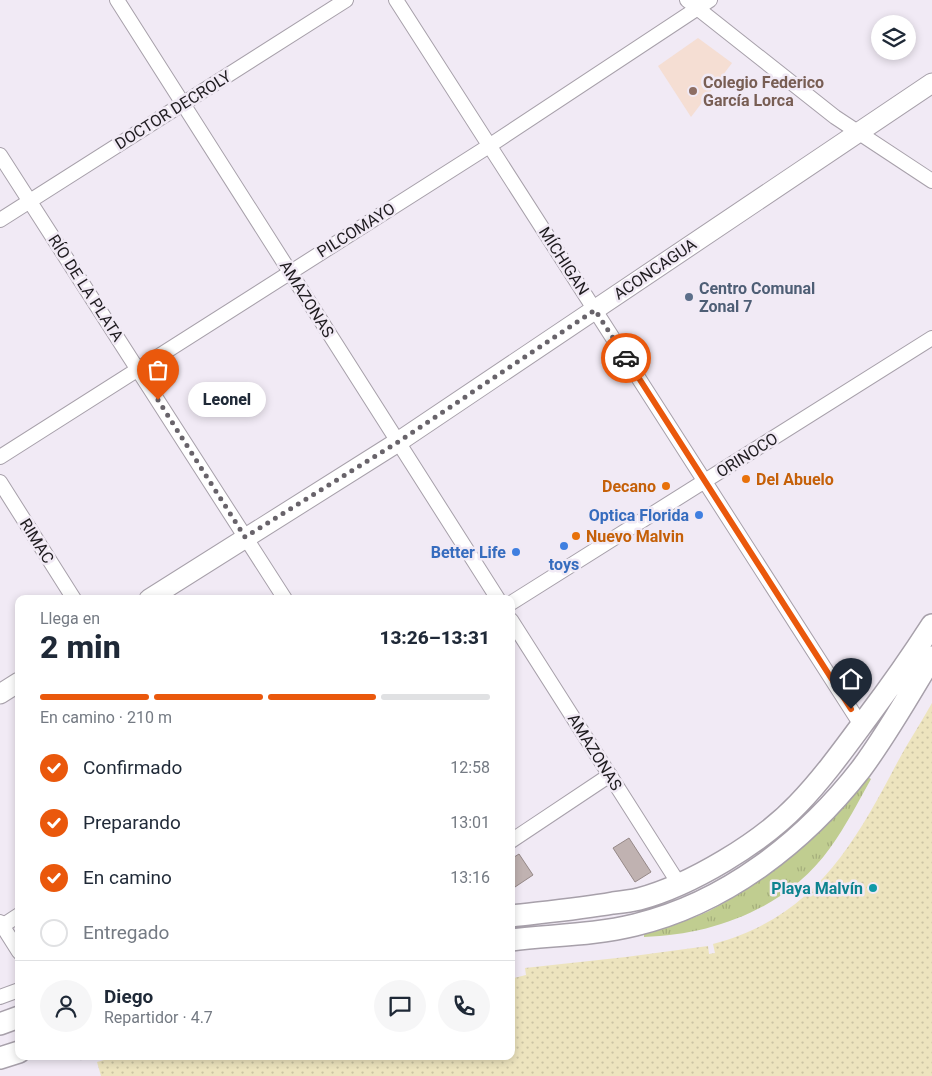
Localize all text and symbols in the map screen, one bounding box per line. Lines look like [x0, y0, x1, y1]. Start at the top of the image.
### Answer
map controls [871, 15, 916, 60]
button: layers [871, 15, 916, 60]
street label: DOCTOR DECROLY [112, 66, 235, 153]
place label: Colegio Federico García Lorca [703, 73, 824, 110]
marker: Colegio Federico García Lorca [687, 85, 699, 97]
street label: PILCOMAYO [314, 199, 398, 261]
street label: MÍCHIGAN [535, 223, 593, 299]
street label: RÍO DE LA PLATA [44, 231, 128, 345]
street label: ACONCAGUA [610, 234, 700, 304]
street label: AMAZONAS [276, 257, 338, 341]
place label: Centro Comunal Zonal 7 [699, 279, 815, 316]
marker: Centro Comunal Zonal 7 [683, 291, 695, 303]
courier [601, 333, 651, 383]
icon: car [612, 344, 640, 372]
pin [137, 349, 179, 400]
icon: bag [144, 356, 172, 384]
callout: Leonel [188, 382, 266, 418]
text: Leonel [203, 390, 251, 409]
street label: ORINOCO [713, 429, 781, 481]
place label: Del Abuelo [756, 470, 834, 489]
marker: Del Abuelo [740, 473, 752, 485]
place label: Decano [602, 477, 656, 496]
marker: Decano [660, 480, 672, 492]
place label: Optica Florida [589, 506, 689, 525]
marker: Optica Florida [693, 509, 705, 521]
street label: RIMAC [16, 515, 58, 567]
place label: Nuevo Malvin [586, 527, 684, 546]
marker: Nuevo Malvin [570, 530, 582, 542]
marker: toys [558, 540, 570, 552]
place label: Better Life [431, 543, 506, 562]
marker: Better Life [510, 546, 522, 558]
place label: toys [549, 555, 579, 574]
text: Llega en [40, 609, 100, 628]
text: 13:26–13:31 [379, 626, 490, 649]
text: 2 min [40, 628, 121, 666]
pin [830, 658, 872, 709]
icon: home [837, 665, 865, 693]
text: En camino · 210 m [40, 708, 172, 727]
street label: AMAZONAS [564, 710, 626, 794]
icon: check [40, 754, 68, 782]
text: Confirmado [83, 756, 182, 779]
text: 12:58 [450, 758, 490, 777]
icon: check [40, 809, 68, 837]
text: Preparando [83, 811, 181, 834]
text: 13:01 [450, 813, 490, 832]
icon: check [40, 864, 68, 892]
text: En camino [83, 866, 172, 889]
text: 13:16 [450, 868, 490, 887]
place label: Playa Malvín [771, 879, 863, 898]
marker: Playa Malvín [867, 882, 879, 894]
text: Entregado [83, 921, 169, 944]
button: person [40, 980, 92, 1032]
button: chat [374, 980, 426, 1032]
button: phone [438, 980, 490, 1032]
text: Diego [104, 985, 153, 1008]
text: Repartidor · 4.7 [104, 1008, 213, 1027]

